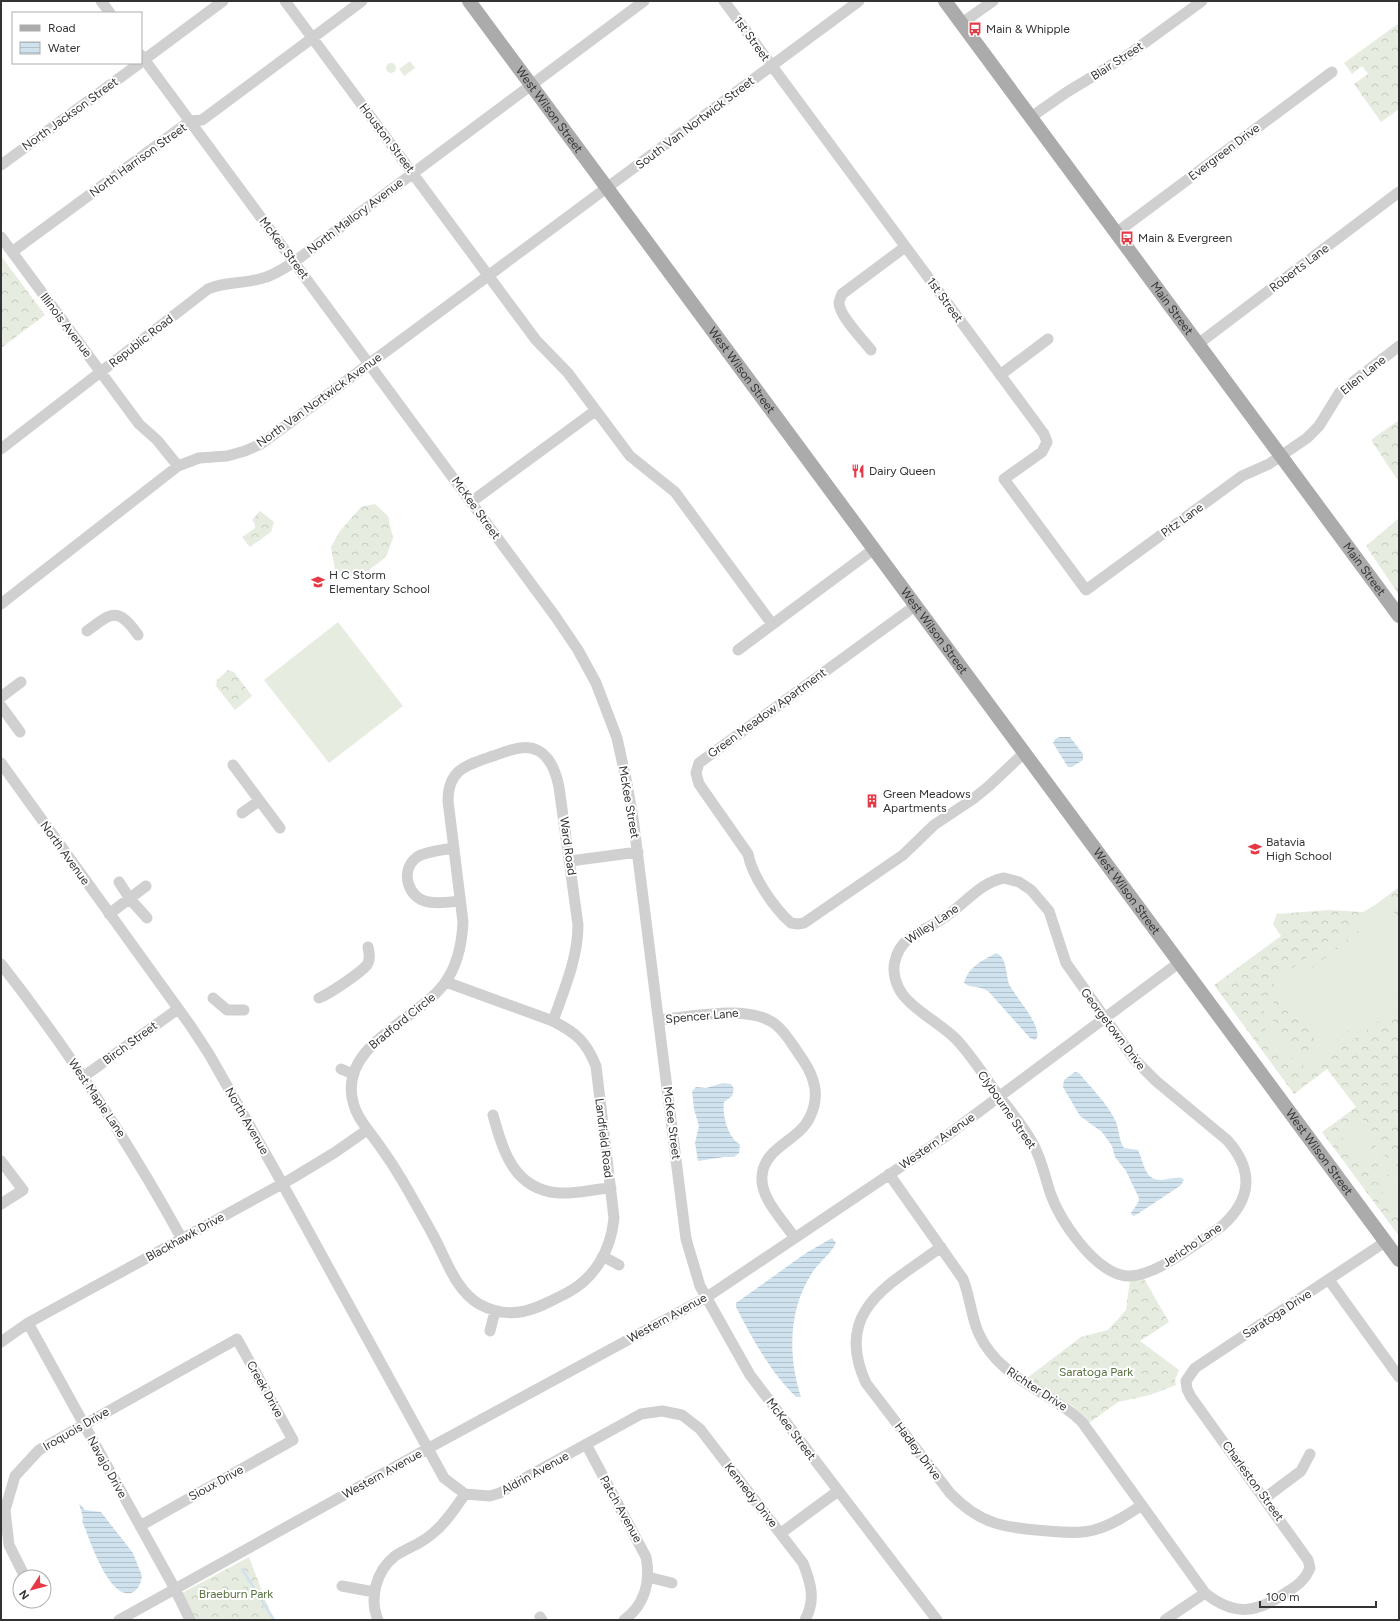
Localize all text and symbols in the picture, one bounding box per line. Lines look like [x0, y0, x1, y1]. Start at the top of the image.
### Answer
legend [12, 12, 142, 64]
street label: 1st Street [731, 14, 773, 64]
text: Road [48, 21, 76, 35]
bus stop icon: Main & Whipple [967, 21, 983, 37]
place label: Main & Whipple [986, 22, 1070, 36]
street label: Blair Street [1088, 39, 1146, 83]
text: Water [48, 41, 80, 55]
street label: West Wilson Street [513, 64, 586, 156]
street label: North Jackson Street [19, 74, 121, 153]
street label: South Van Nortwick Street [633, 74, 757, 172]
street label: Houston Street [356, 101, 418, 176]
street label: North Harrison Street [87, 120, 190, 200]
street label: Evergreen Drive [1186, 120, 1263, 183]
street label: North Mallory Avenue [304, 175, 406, 257]
street label: McKee Street [256, 214, 312, 282]
bus stop icon: Main & Evergreen [1119, 230, 1135, 246]
place label: Main & Evergreen [1138, 231, 1232, 245]
street label: Roberts Lane [1267, 241, 1332, 295]
street label: 1st Street [924, 275, 966, 325]
street label: Main Street [1148, 279, 1196, 338]
street label: Illinois Avenue [37, 290, 95, 360]
street label: Republic Road [106, 312, 176, 370]
street label: West Wilson Street [705, 324, 778, 416]
street label: North Van Nortwick Avenue [254, 350, 385, 450]
street label: Ellen Lane [1338, 352, 1389, 398]
restaurant icon: Dairy Queen [850, 463, 866, 479]
place label: Dairy Queen [869, 464, 936, 478]
street label: McKee Street [449, 474, 504, 542]
street label: Pitz Lane [1158, 500, 1206, 540]
street label: Main Street [1340, 540, 1389, 599]
place label: H C Storm Elementary School [329, 568, 430, 596]
school or university icon: H C Storm Elementary School [310, 574, 326, 590]
street label: West Wilson Street [898, 585, 971, 677]
street label: Green Meadow Apartment [705, 665, 829, 761]
street label: McKee Street [616, 765, 642, 840]
place label: Green Meadows Apartments [883, 787, 971, 815]
building icon: Green Meadows Apartments [864, 793, 880, 809]
street label: Ward Road [557, 816, 579, 876]
street label: North Avenue [37, 819, 93, 888]
place label: Batavia High School [1266, 835, 1332, 863]
school or university icon: Batavia High School [1247, 841, 1263, 857]
street label: West Wilson Street [1090, 846, 1163, 938]
street label: Willey Lane [903, 901, 962, 947]
street label: Georgetown Drive [1078, 985, 1148, 1073]
street label: Bradford Circle [366, 990, 438, 1052]
street label: Spencer Lane [665, 1006, 740, 1026]
street label: Birch Street [100, 1018, 160, 1067]
street label: West Maple Lane [66, 1056, 129, 1140]
street label: Clybourne Street [975, 1068, 1039, 1152]
street label: North Avenue [222, 1085, 272, 1157]
street label: McKee Street [661, 1086, 683, 1161]
street label: Landfield Road [592, 1097, 616, 1179]
street label: West Wilson Street [1283, 1106, 1356, 1198]
street label: Western Avenue [897, 1110, 978, 1172]
street label: Blackhawk Drive [144, 1210, 227, 1264]
street label: Jericho Lane [1160, 1220, 1225, 1270]
street label: Saratoga Drive [1240, 1286, 1314, 1341]
street label: Western Avenue [625, 1290, 710, 1346]
street label: Creek Drive [244, 1358, 286, 1420]
street label: Richter Drive [1004, 1364, 1070, 1414]
park label: Saratoga Park [1059, 1365, 1133, 1379]
street label: McKee Street [763, 1395, 819, 1463]
street label: Iroquois Drive [40, 1404, 112, 1454]
street label: Hadley Drive [892, 1420, 944, 1483]
street label: Navajo Drive [84, 1434, 130, 1501]
street label: Charleston Street [1219, 1438, 1287, 1524]
street label: Western Avenue [340, 1446, 425, 1502]
street label: Aldrin Avenue [499, 1449, 572, 1497]
street label: Kennedy Drive [722, 1460, 781, 1530]
street label: Sioux Drive [186, 1462, 246, 1504]
street label: Patch Avenue [597, 1473, 645, 1545]
north arrow [12, 1569, 52, 1609]
scale bar [1260, 1583, 1376, 1609]
text: N [17, 1587, 32, 1602]
park label: Braeburn Park [199, 1587, 273, 1601]
text: 100 m [1266, 1590, 1300, 1604]

